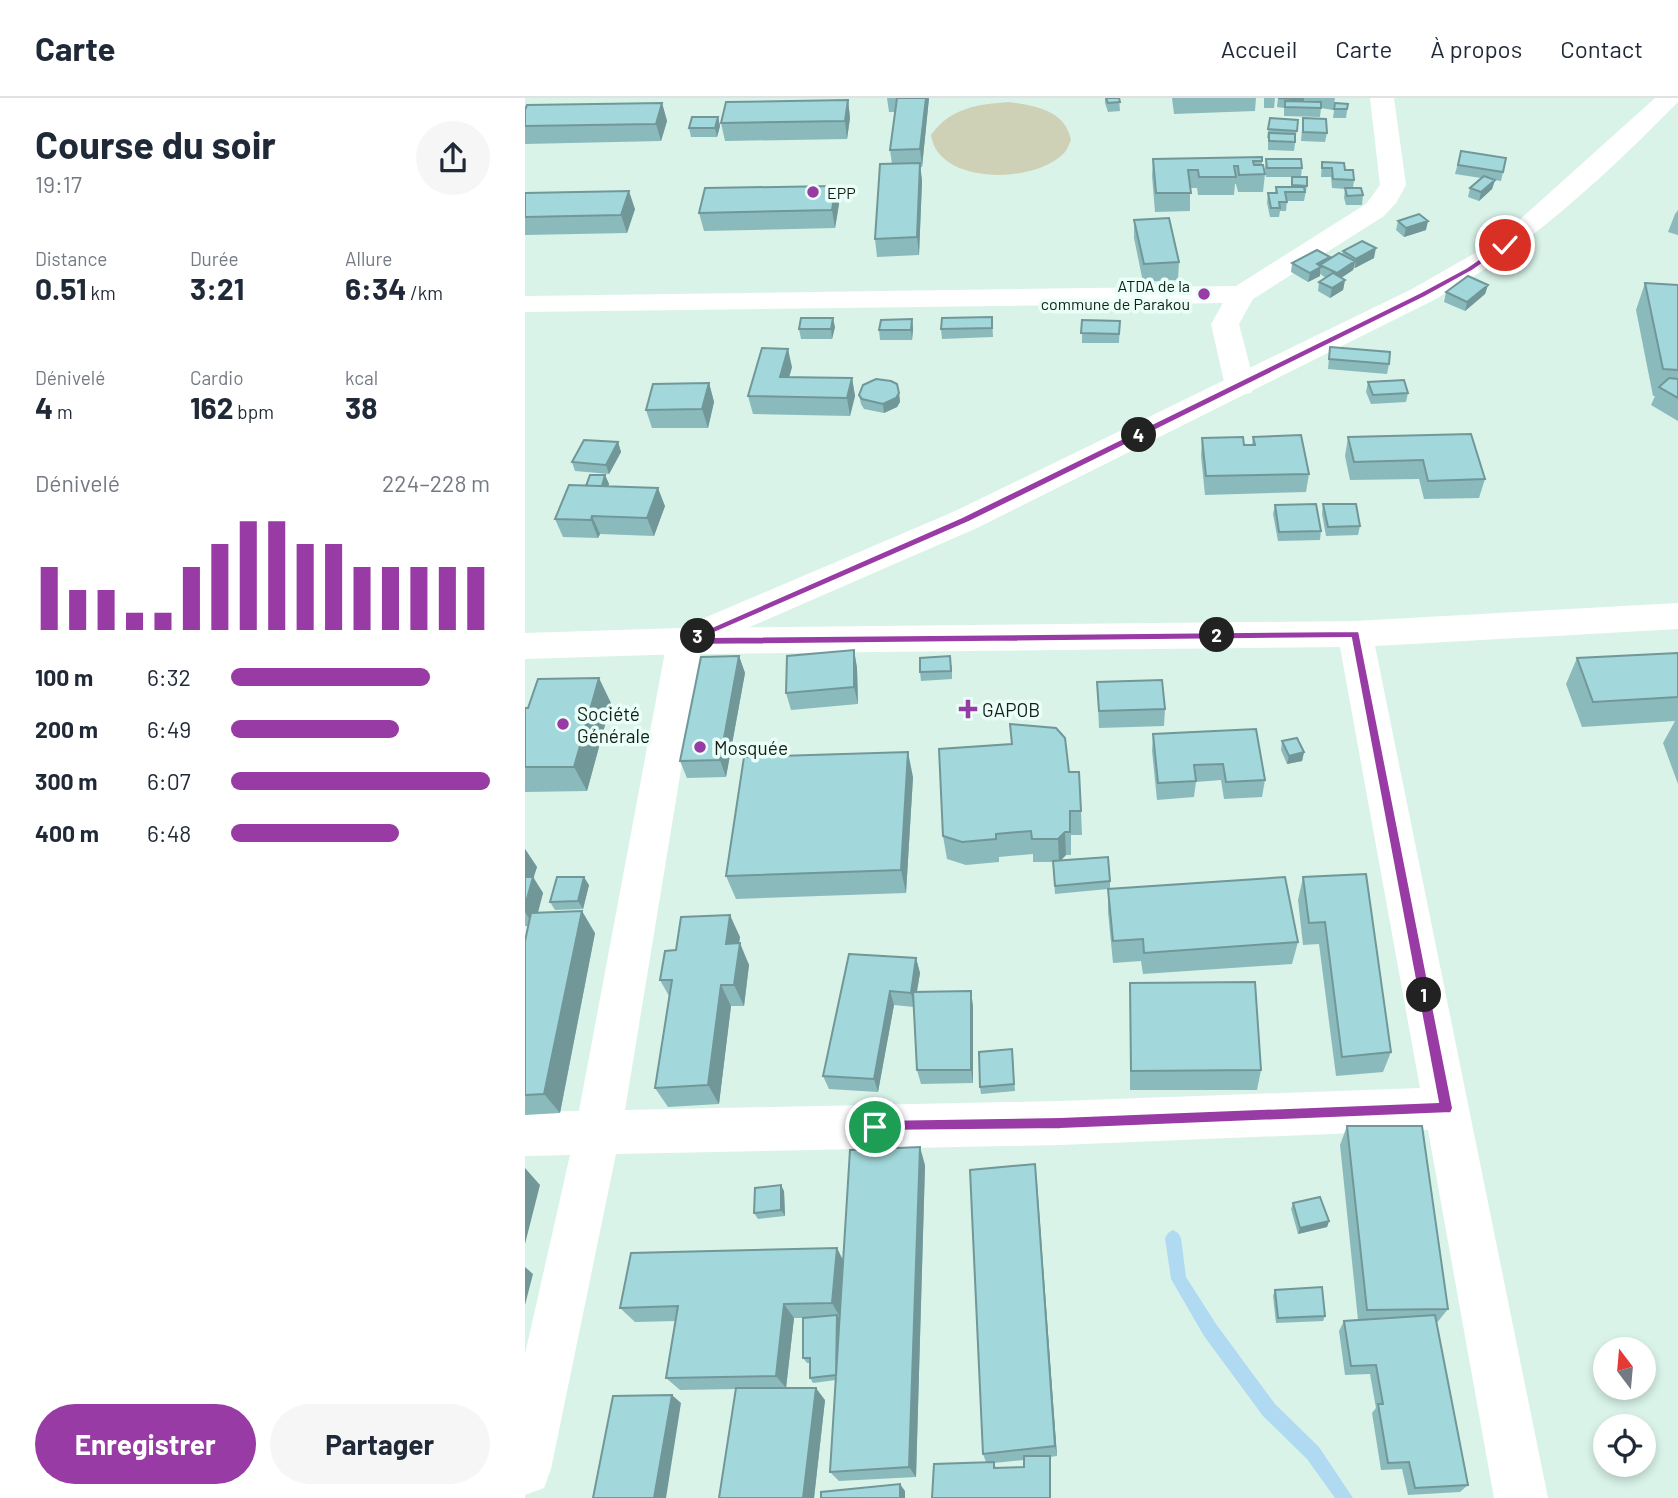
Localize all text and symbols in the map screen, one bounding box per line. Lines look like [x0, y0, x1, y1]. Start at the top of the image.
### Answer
text: Carte [35, 28, 116, 68]
text: Accueil [1221, 34, 1297, 63]
text: Carte [1335, 34, 1392, 63]
text: À propos [1430, 34, 1522, 63]
text: Contact [1560, 34, 1643, 63]
text: Course du soir [35, 121, 276, 167]
button: share [416, 121, 490, 195]
text: 19:17 [35, 170, 82, 198]
place label: EPP [827, 183, 856, 202]
marker: EPP [805, 184, 821, 200]
pin [1475, 215, 1535, 275]
icon: check [1486, 226, 1524, 264]
text: Distance [35, 247, 107, 270]
text: Durée [190, 247, 239, 270]
text: Allure [345, 247, 392, 270]
text: 0.51 [35, 270, 87, 306]
text: 3:21 [190, 270, 244, 306]
text: 6:34 [345, 270, 406, 306]
place label: ATDA de la commune de Parakou [1041, 276, 1190, 313]
text: km [87, 281, 116, 304]
text: /km [406, 281, 443, 304]
marker: ATDA de la commune de Parakou [1196, 286, 1212, 302]
text: Dénivelé [35, 366, 105, 389]
text: Cardio [190, 366, 244, 389]
text: kcal [345, 366, 378, 389]
text: 4 [35, 389, 53, 425]
text: 162 [190, 389, 234, 425]
text: 38 [345, 389, 377, 425]
text: m [53, 400, 73, 423]
text: bpm [234, 400, 274, 423]
pin: 4 [1121, 418, 1157, 452]
text: 4 [1133, 423, 1144, 446]
text: Dénivelé [35, 469, 120, 497]
text: 224–228 m [382, 469, 490, 497]
pin: 3 [681, 618, 715, 654]
pin: 2 [1199, 618, 1235, 652]
text: 2 [1211, 623, 1222, 646]
text: 3 [692, 624, 703, 647]
text: 100 m [35, 663, 93, 691]
text: 6:32 [147, 663, 191, 691]
place label: GAPOB [982, 698, 1040, 721]
marker: GAPOB [960, 701, 976, 717]
place label: Société Générale [577, 702, 650, 747]
text: 200 m [35, 715, 98, 743]
text: 6:49 [147, 715, 191, 743]
marker: Société Générale [555, 716, 571, 732]
place label: Mosquée [714, 736, 788, 759]
marker: Mosquée [692, 739, 708, 755]
text: 300 m [35, 767, 97, 795]
text: 6:07 [147, 767, 191, 795]
text: 400 m [35, 819, 99, 847]
text: 6:48 [147, 819, 191, 847]
pin: 1 [1406, 978, 1441, 1012]
text: 1 [1420, 983, 1427, 1006]
pin [845, 1097, 905, 1157]
icon: arrive [856, 1108, 894, 1146]
north arrow [1593, 1337, 1655, 1400]
map controls [1593, 1337, 1656, 1477]
button: Enregistrer [35, 1404, 256, 1484]
button: Partager [270, 1404, 490, 1484]
button: locate [1593, 1414, 1656, 1477]

